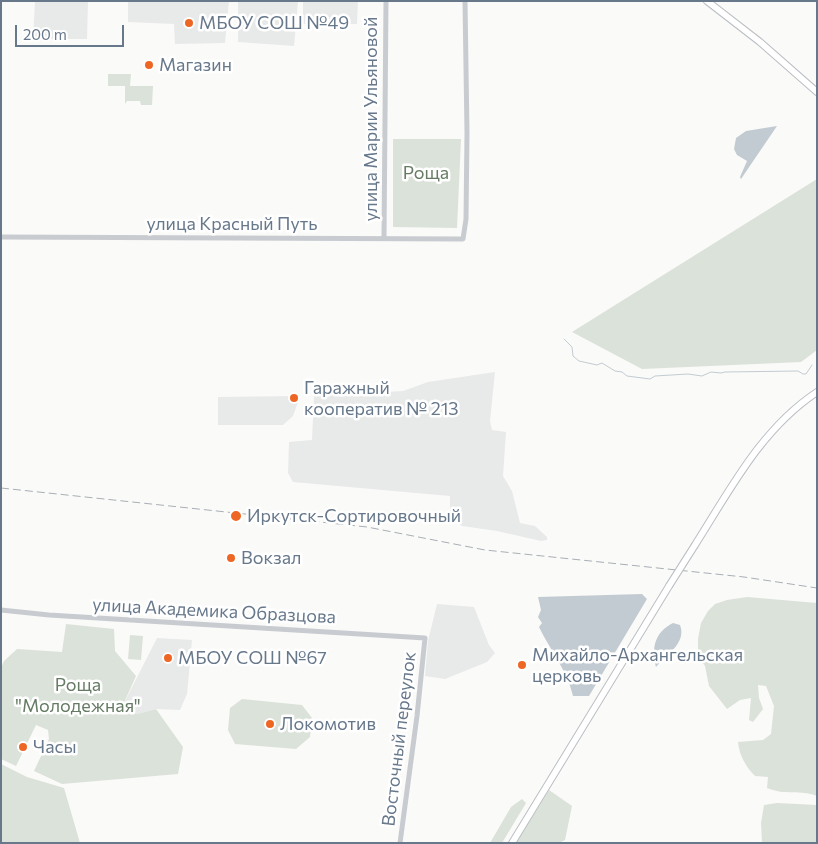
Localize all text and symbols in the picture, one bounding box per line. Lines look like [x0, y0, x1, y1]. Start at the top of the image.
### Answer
place label: МБОУ СОШ №49 [199, 12, 349, 34]
scale bar [18, 15, 126, 47]
marker: МБОУ СОШ №49 [183, 17, 195, 29]
street label: улица Марии Ульяновой [360, 17, 382, 221]
text: 200 m [23, 25, 67, 43]
place label: Магазин [159, 54, 232, 76]
marker: Магазин [143, 59, 155, 71]
park label: Роща [403, 162, 449, 184]
street label: улица Красный Путь [146, 213, 318, 235]
place label: Гаражный кооператив № 213 [304, 377, 459, 419]
marker: Гаражный кооператив № 213 [288, 392, 300, 404]
place label: Иркутск-Сортировочный [247, 505, 461, 527]
marker: Иркутск-Сортировочный [229, 509, 243, 523]
place label: Вокзал [241, 547, 301, 569]
marker: Вокзал [225, 552, 237, 564]
street label: улица Академика Образцова [92, 594, 336, 628]
place label: Михайло-Архангельская церковь [532, 644, 743, 686]
place label: МБОУ СОШ №67 [178, 647, 327, 669]
street label: Восточный переулок [378, 650, 420, 828]
marker: МБОУ СОШ №67 [162, 652, 174, 664]
marker: Михайло-Архангельская церковь [516, 659, 528, 671]
park label: Роща "Молодежная" [15, 674, 141, 716]
place label: Локомотив [280, 713, 376, 735]
marker: Локомотив [264, 718, 276, 730]
place label: Часы [33, 736, 76, 758]
marker: Часы [17, 741, 29, 753]

